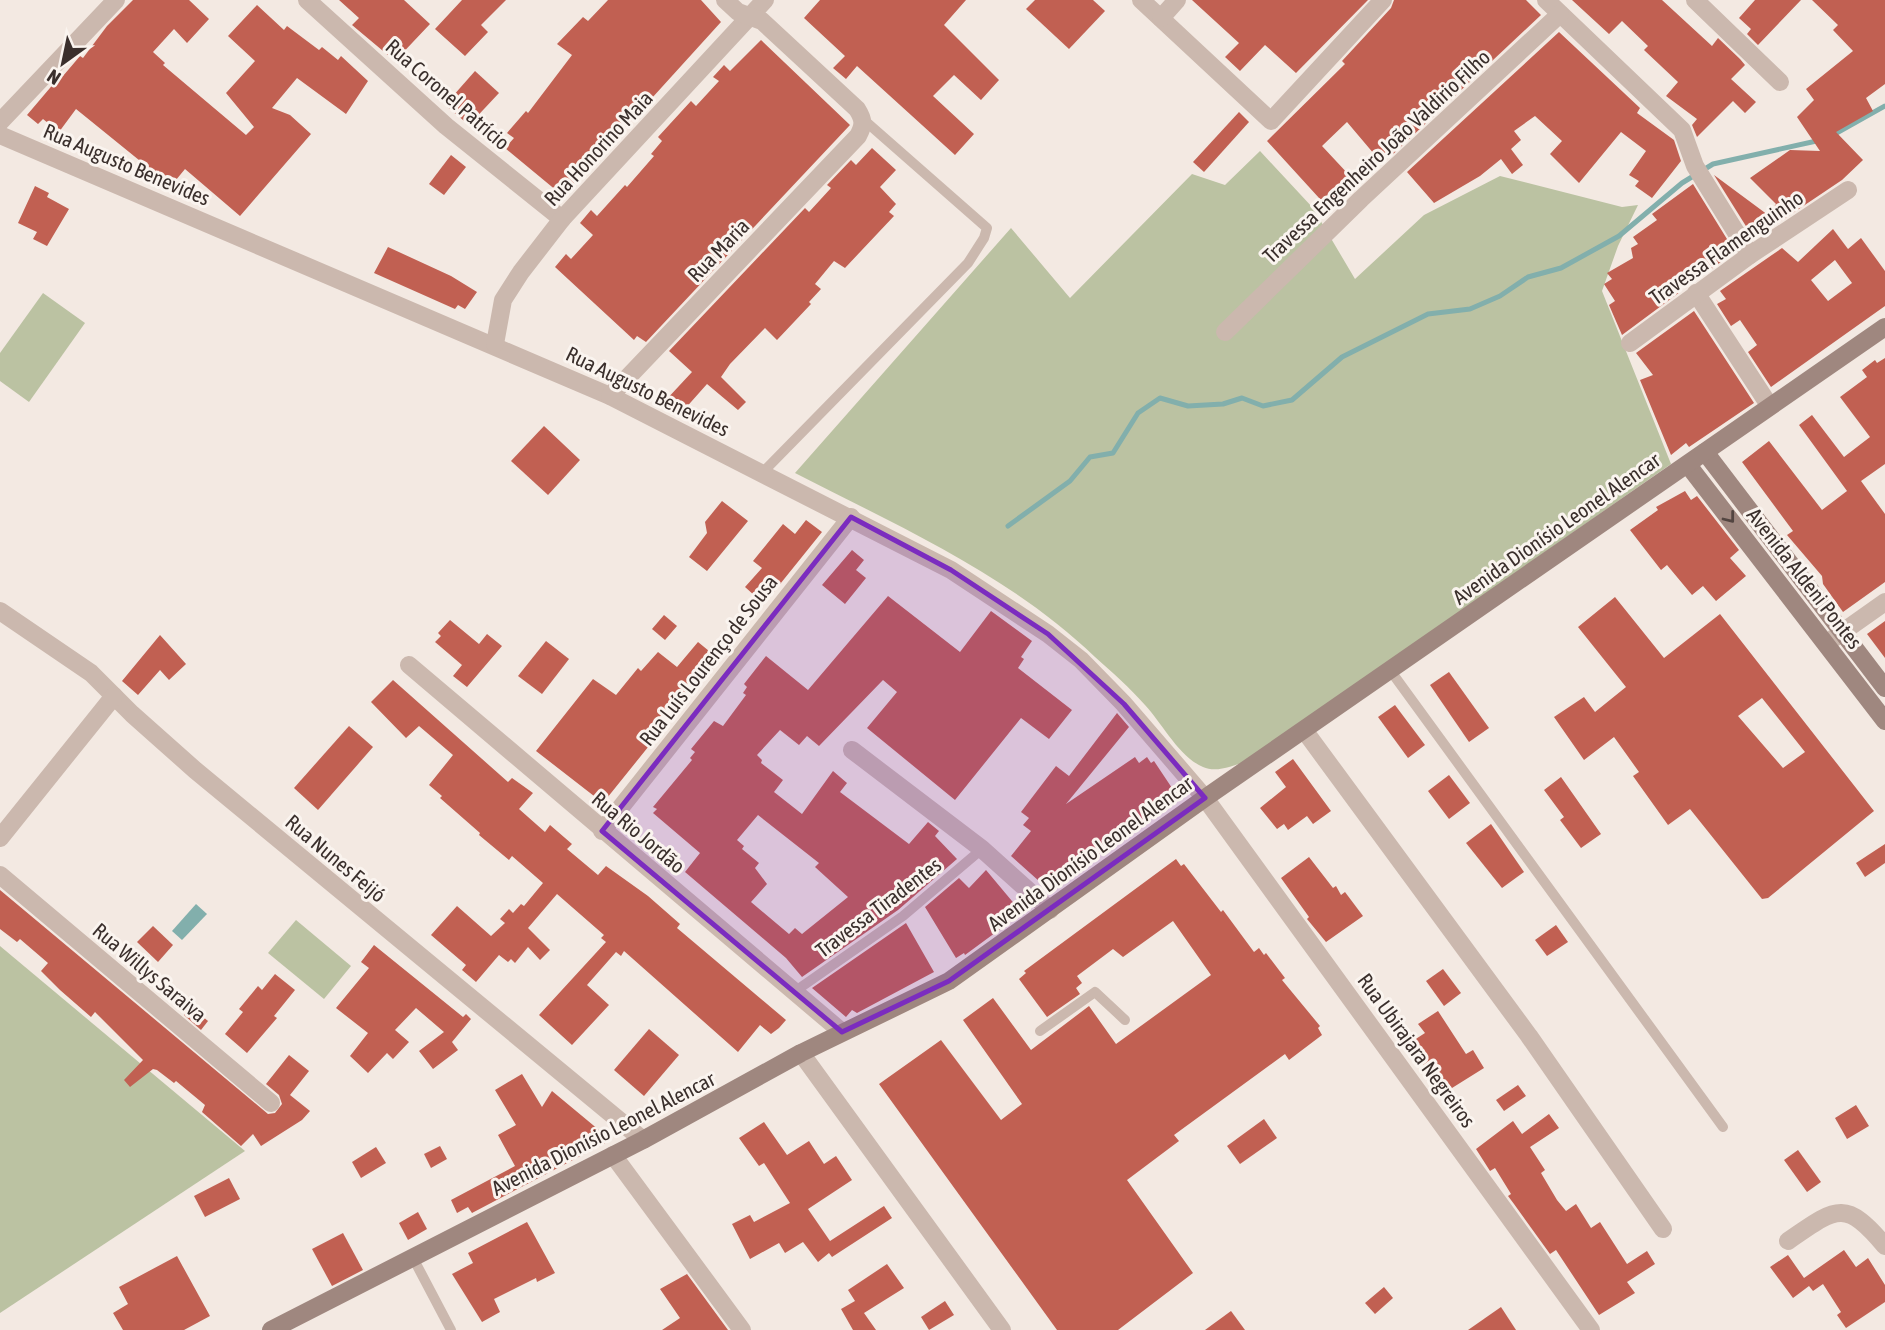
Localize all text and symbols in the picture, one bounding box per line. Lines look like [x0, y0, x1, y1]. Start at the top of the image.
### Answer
north arrow [28, 28, 98, 98]
street label: Rua Coronel Patrício [381, 34, 515, 154]
street label: Travessa Engenheiro João Valdirio Filho [1258, 44, 1494, 268]
text: N [43, 65, 64, 90]
street label: Rua Honorino Maia [539, 86, 657, 210]
street label: Rua Augusto Benevides [40, 118, 214, 210]
street label: Travessa Flamenguinho [1645, 185, 1807, 309]
street label: Rua Maria [682, 214, 754, 286]
street label: Rua Augusto Benevides [563, 341, 733, 441]
street label: Avenida Dionísio Leonel Alencar [1448, 447, 1665, 609]
street label: Avenida Aldeni Pontes [1743, 503, 1867, 653]
one-way arrow [1722, 510, 1734, 523]
street label: Rua Luís Lourenço de Sousa [634, 570, 782, 750]
street label: Avenida Dionísio Leonel Alencar [983, 770, 1198, 935]
street label: Rua Rio Jordão [588, 786, 690, 878]
street label: Rua Nunes Feijó [281, 809, 391, 907]
street label: Travessa Tiradentes [811, 852, 945, 962]
street label: Rua Willys Saraiva [89, 918, 211, 1026]
street label: Rua Ubirajara Negreiros [1353, 969, 1481, 1131]
street label: Avenida Dionísio Leonel Alencar [487, 1066, 719, 1200]

